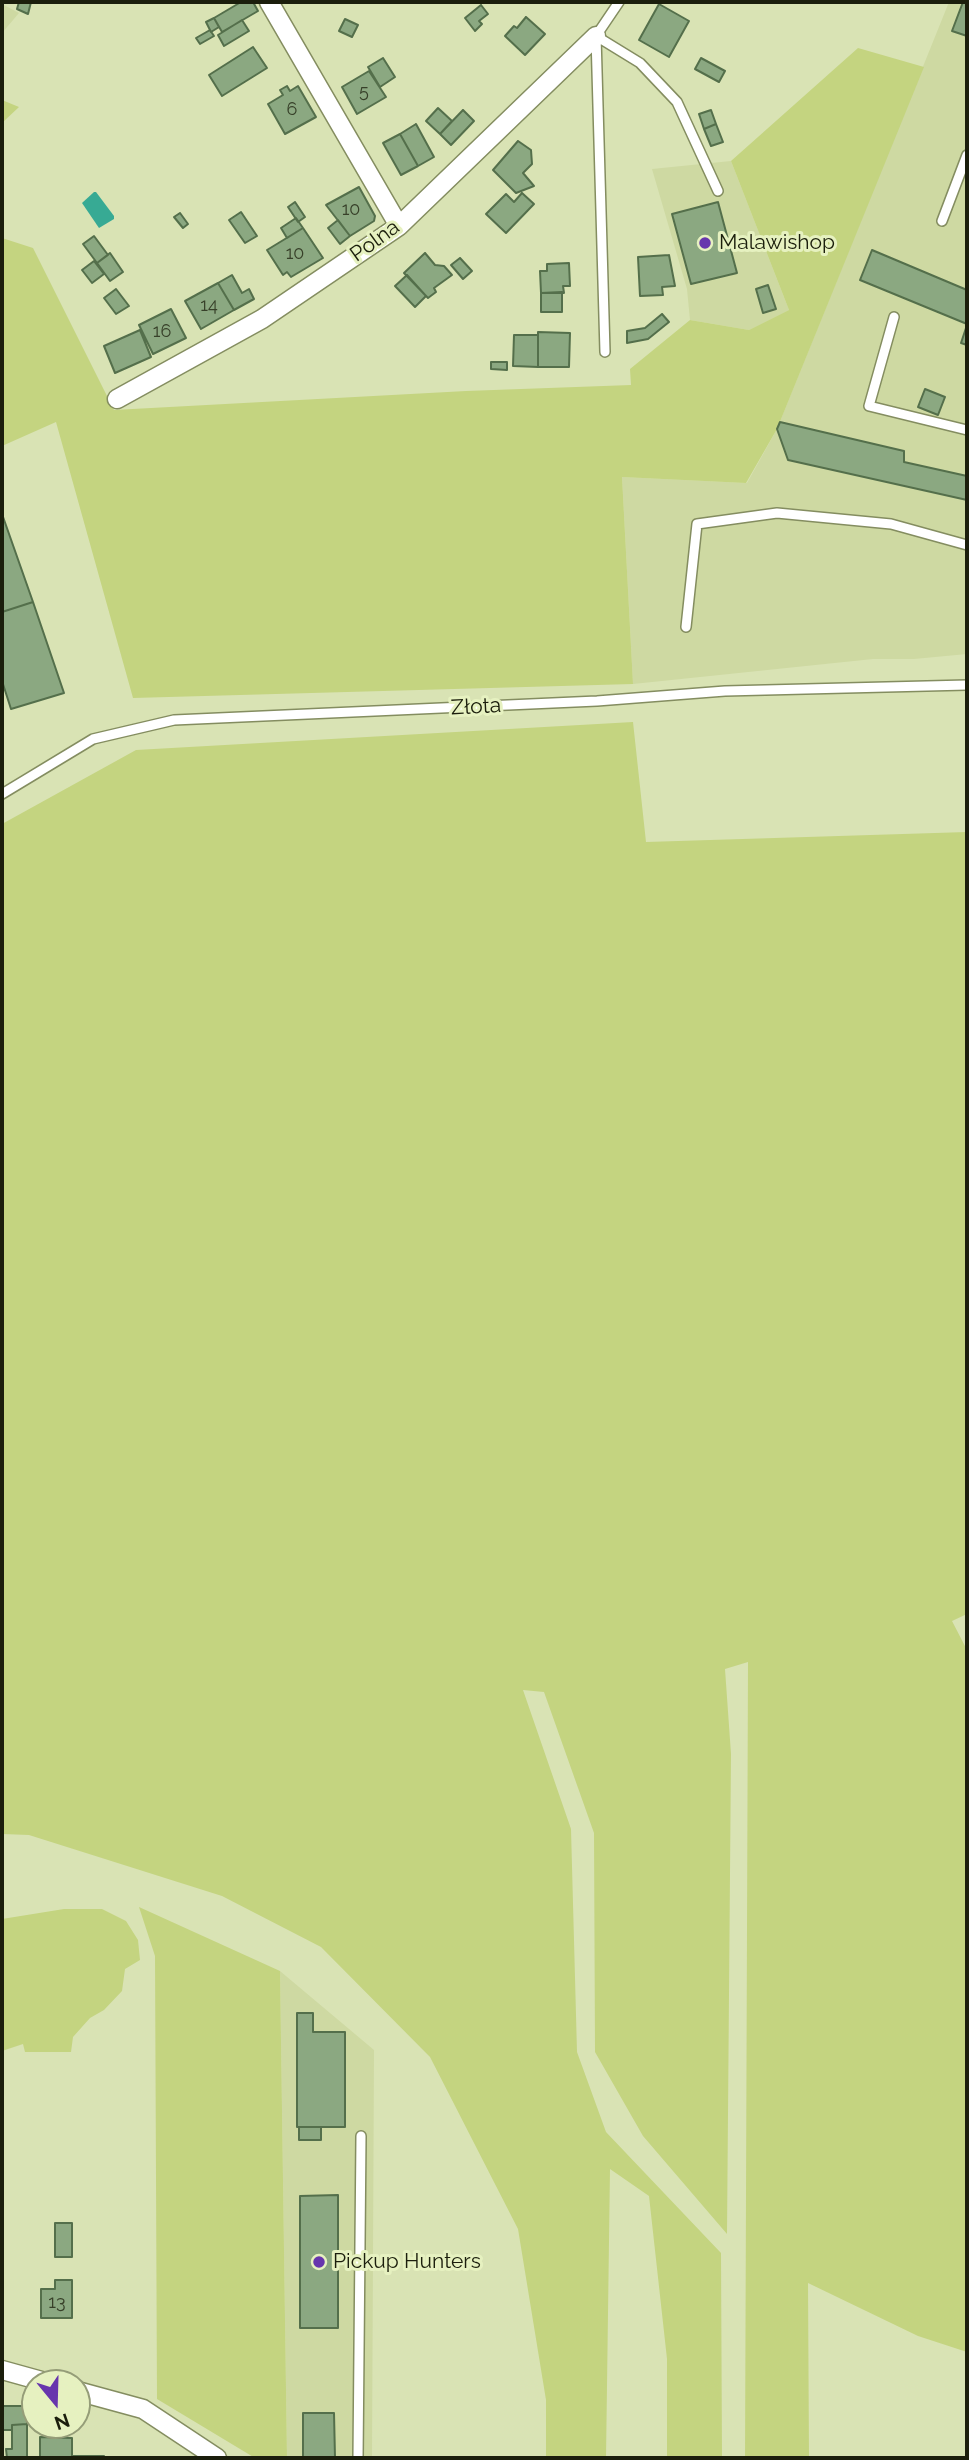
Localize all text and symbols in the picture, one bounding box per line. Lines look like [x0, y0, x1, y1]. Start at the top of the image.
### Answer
house number: 5 [359, 81, 369, 103]
house number: 6 [287, 99, 297, 121]
house number: 10 [342, 199, 360, 221]
street label: Polna [345, 215, 405, 267]
place label: Malawishop [719, 230, 835, 256]
marker: Malawishop [697, 235, 713, 251]
house number: 10 [286, 243, 304, 265]
house number: 14 [200, 295, 218, 317]
house number: 16 [153, 321, 171, 343]
street label: Złota [450, 693, 502, 721]
place label: Pickup Hunters [333, 2249, 481, 2275]
marker: Pickup Hunters [311, 2254, 327, 2270]
house number: 13 [48, 2292, 66, 2314]
north arrow [21, 2369, 91, 2439]
text: N [52, 2409, 73, 2435]

